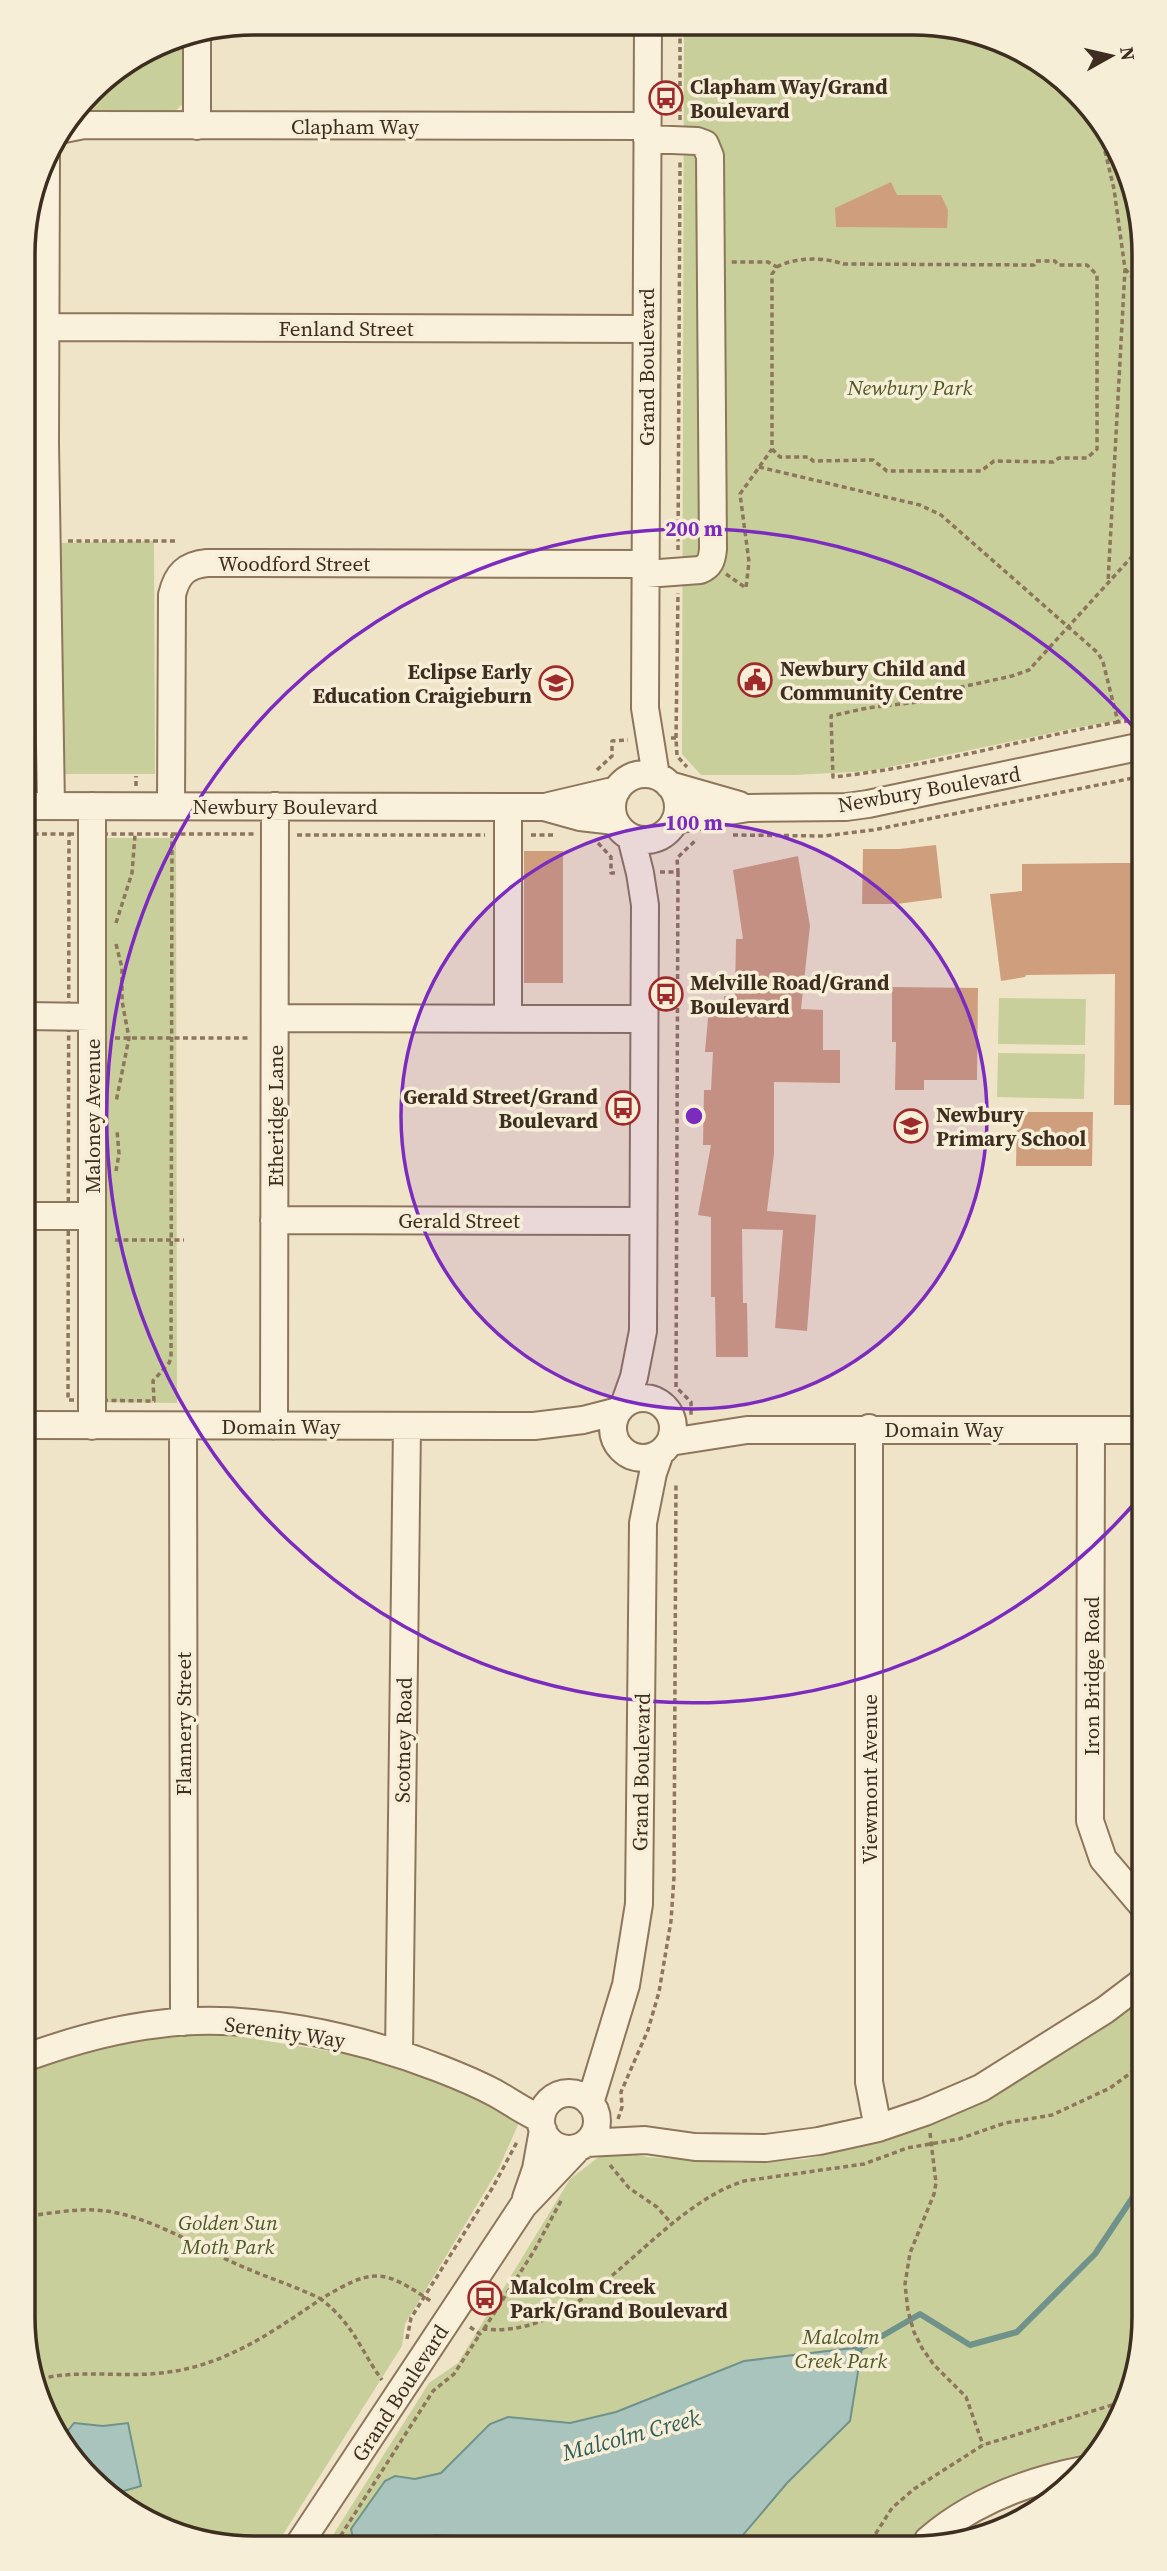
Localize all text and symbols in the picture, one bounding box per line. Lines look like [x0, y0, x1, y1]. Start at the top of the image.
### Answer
north arrow [1076, 21, 1146, 91]
text: N [1114, 45, 1142, 62]
place label: Clapham Way/Grand Boulevard [690, 72, 888, 125]
bus stop icon: Clapham Way/Grand Boulevard [647, 79, 685, 117]
street label: Clapham Way [291, 112, 419, 141]
street label: Grand Boulevard [632, 288, 661, 446]
street label: Fenland Street [278, 314, 414, 343]
park label: Newbury Park [847, 373, 973, 402]
text: 200 m [665, 514, 723, 543]
street label: Woodford Street [218, 549, 370, 578]
place label: Newbury Child and Community Centre [780, 654, 966, 707]
place label: Eclipse Early Education Craigieburn [312, 657, 533, 710]
public building icon: Newbury Child and Community Centre [736, 661, 774, 699]
school or university icon: Eclipse Early Education Craigieburn [537, 664, 575, 702]
street label: Newbury Boulevard [835, 759, 1023, 819]
street label: Newbury Boulevard [192, 792, 378, 821]
text: 100 m [665, 808, 723, 837]
place label: Melville Road/Grand Boulevard [690, 968, 890, 1021]
bus stop icon: Melville Road/Grand Boulevard [647, 975, 685, 1013]
street label: Maloney Avenue [78, 1039, 107, 1193]
street label: Etheridge Lane [261, 1045, 290, 1187]
place label: Gerald Street/Grand Boulevard [403, 1082, 599, 1135]
bus stop icon: Gerald Street/Grand Boulevard [604, 1089, 642, 1127]
place label: Newbury Primary School [936, 1100, 1086, 1153]
centre of rings [682, 1104, 706, 1128]
school or university icon: Newbury Primary School [892, 1107, 930, 1145]
street label: Gerald Street [398, 1206, 520, 1235]
street label: Domain Way [221, 1412, 341, 1441]
street label: Domain Way [884, 1415, 1004, 1444]
street label: Iron Bridge Road [1077, 1596, 1106, 1756]
street label: Flannery Street [169, 1652, 198, 1796]
street label: Scotney Road [387, 1677, 419, 1803]
street label: Grand Boulevard [625, 1693, 657, 1851]
street label: Viewmont Avenue [855, 1694, 884, 1864]
street label: Serenity Way [223, 2009, 347, 2055]
park label: Golden Sun Moth Park [178, 2208, 278, 2261]
place label: Malcolm Creek Park/Grand Boulevard [510, 2272, 728, 2325]
bus stop icon: Malcolm Creek Park/Grand Boulevard [466, 2279, 504, 2317]
street label: Grand Boulevard [345, 2319, 455, 2467]
park label: Malcolm Creek Park [795, 2322, 887, 2375]
water label: Malcolm Creek [558, 2401, 704, 2469]

